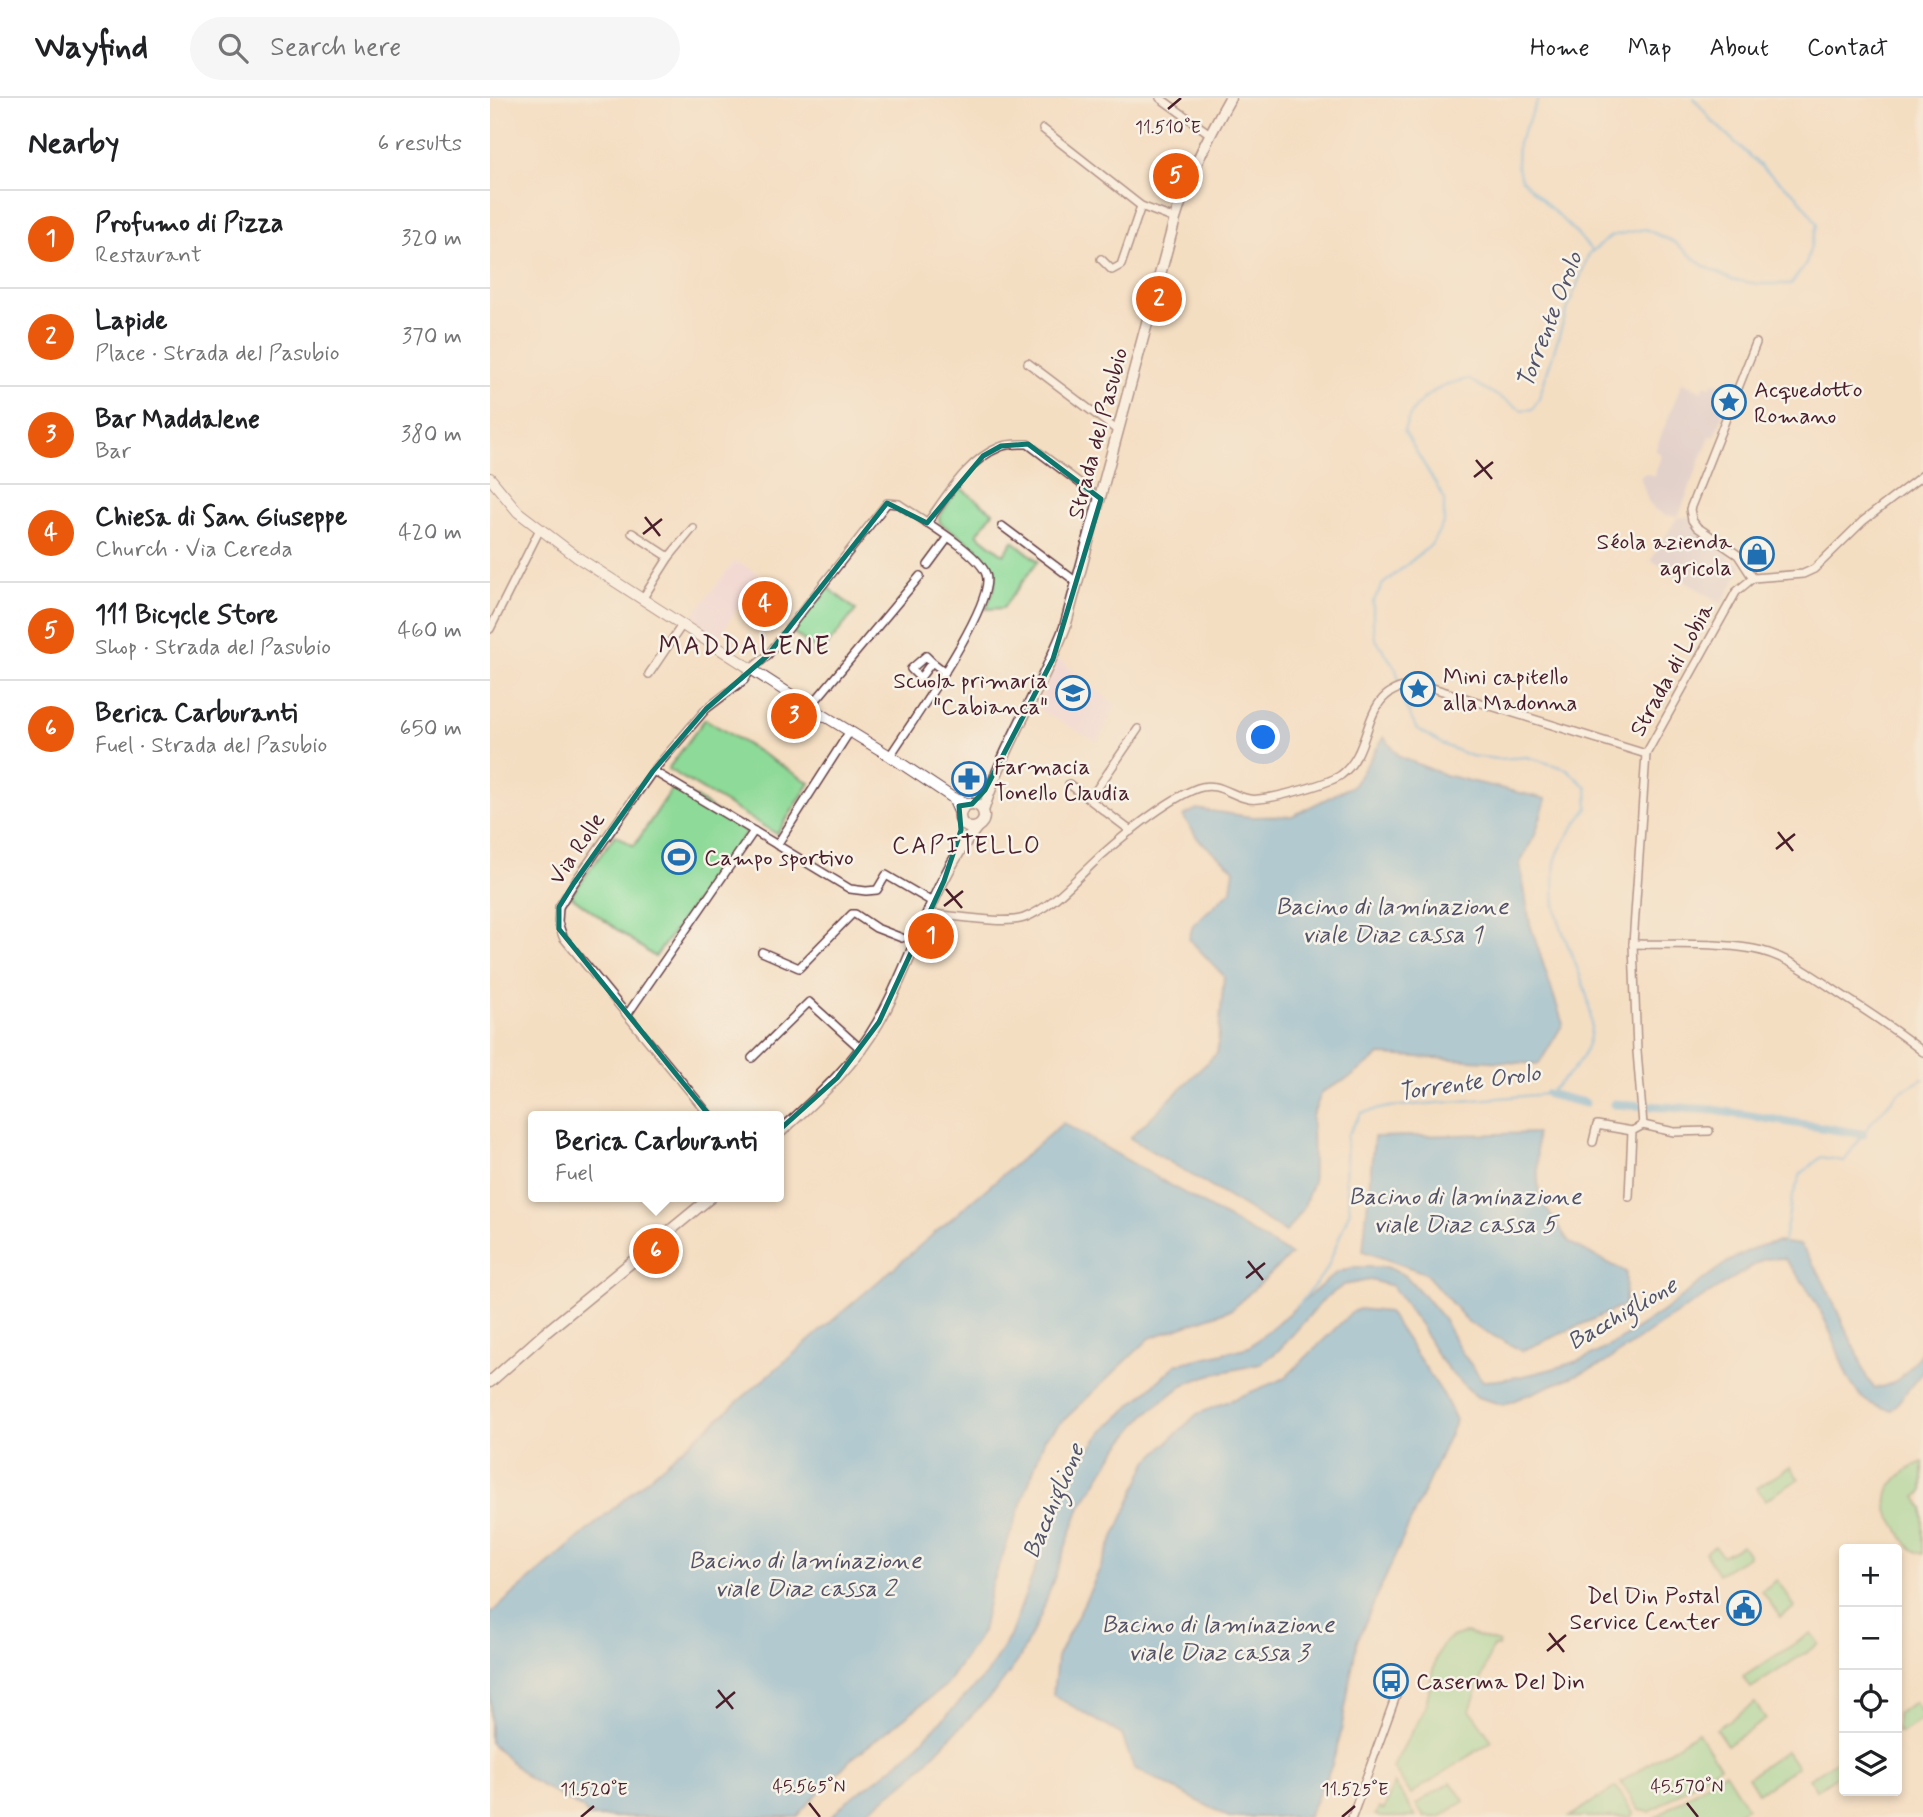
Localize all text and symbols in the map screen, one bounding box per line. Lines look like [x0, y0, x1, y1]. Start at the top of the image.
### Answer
search box [190, 17, 680, 80]
text: Wayfind [35, 26, 148, 70]
icon: search [214, 29, 252, 67]
text: Search here [270, 31, 401, 65]
text: Home [1530, 33, 1590, 64]
text: Map [1628, 33, 1672, 64]
text: About [1710, 33, 1769, 64]
text: Contact [1807, 33, 1888, 64]
text: 11.510°E [1135, 116, 1201, 140]
text: Nearby [28, 124, 119, 163]
text: 6 results [378, 129, 462, 159]
pin: 5 [1153, 150, 1199, 202]
text: Profumo di Pizza [95, 207, 284, 241]
text: 1 [46, 224, 56, 254]
text: 320 m [401, 224, 462, 254]
text: Restaurant [95, 241, 202, 271]
water label: Torrente Orolo [1510, 247, 1591, 393]
pin: 2 [1136, 273, 1182, 325]
text: Lapide [95, 305, 168, 339]
text: 2 [45, 322, 57, 352]
text: 370 m [402, 322, 462, 352]
text: Place · Strada del Pasubio [95, 339, 339, 369]
street label: Strada del Pasubio [1062, 345, 1136, 522]
place label: Acquedotto Romano [1754, 376, 1863, 432]
place icon: Acquedotto Romano [1710, 383, 1748, 421]
text: Bar Maddalene [95, 403, 260, 437]
text: 3 [46, 420, 56, 450]
text: 380 m [401, 420, 462, 450]
text: Bar [95, 437, 131, 467]
text: Chiesa di San Giuseppe [95, 501, 347, 535]
text: 4 [44, 518, 58, 548]
text: 420 m [398, 518, 462, 548]
place label: Séola azienda agricola [1597, 528, 1732, 584]
text: Church · Via Cereda [95, 535, 293, 565]
shop icon: Séola azienda agricola [1738, 535, 1776, 573]
pin: 4 [742, 578, 788, 630]
street label: Strada di Lobia [1624, 598, 1722, 742]
text: 111 Bicycle Store [95, 599, 278, 633]
text: 5 [44, 616, 58, 646]
text: 460 m [398, 616, 462, 646]
district label: MADDALENE [658, 630, 832, 664]
text: Shop · Strada del Pasubio [95, 633, 331, 663]
place label: Mini capitello alla Madonna [1443, 663, 1577, 719]
place label: Scuola primaria "Cabianca" [893, 667, 1048, 723]
place icon: Mini capitello alla Madonna [1399, 670, 1437, 708]
school or university icon: Scuola primaria "Cabianca" [1054, 674, 1092, 712]
pin: 3 [771, 690, 817, 742]
text: Berica Carburanti [95, 697, 297, 731]
text: 6 [45, 714, 57, 744]
text: 650 m [400, 714, 462, 744]
your location [1246, 720, 1280, 754]
text: Fuel · Strada del Pasubio [95, 731, 327, 761]
place label: Farmacia Tonello Claudia [994, 753, 1130, 809]
pharmacy icon: Farmacia Tonello Claudia [950, 760, 988, 798]
street label: Via Rolle [542, 807, 613, 891]
district label: CAPITELLO [892, 831, 1042, 862]
sports icon: Campo sportivo [660, 838, 698, 876]
place label: Campo sportivo [704, 844, 854, 874]
water label: Bacino di laminazione viale Diaz cassa 1 [1276, 892, 1510, 951]
pin: 1 [908, 910, 954, 962]
water label: Torrente Orolo [1396, 1058, 1543, 1109]
popup [528, 1111, 784, 1202]
text: Berica Carburanti [555, 1125, 757, 1159]
text: Fuel [555, 1159, 593, 1189]
water label: Bacino di laminazione viale Diaz cassa 5 [1349, 1182, 1583, 1241]
pin: 6 [633, 1225, 679, 1277]
water label: Bacchiglione [1562, 1270, 1686, 1361]
water label: Bacchiglione [1016, 1438, 1096, 1565]
map controls [1839, 1544, 1902, 1796]
button: + [1839, 1544, 1902, 1607]
water label: Bacino di laminazione viale Diaz cassa 2 [689, 1546, 923, 1605]
place label: Del Din Postal Service Center [1570, 1582, 1720, 1638]
public building icon: Del Din Postal Service Center [1725, 1589, 1763, 1627]
button: − [1839, 1607, 1902, 1670]
water label: Bacino di laminazione viale Diaz cassa 3 [1102, 1610, 1336, 1669]
bus stop icon: Caserma Del Din [1372, 1662, 1410, 1700]
place label: Caserma Del Din [1416, 1668, 1585, 1698]
button: locate [1839, 1670, 1902, 1733]
button: layers [1839, 1733, 1902, 1796]
text: 45.565°N [772, 1775, 846, 1799]
text: 45.570°N [1650, 1775, 1724, 1799]
text: 11.520°E [560, 1778, 628, 1802]
text: 11.525°E [1322, 1778, 1388, 1802]

